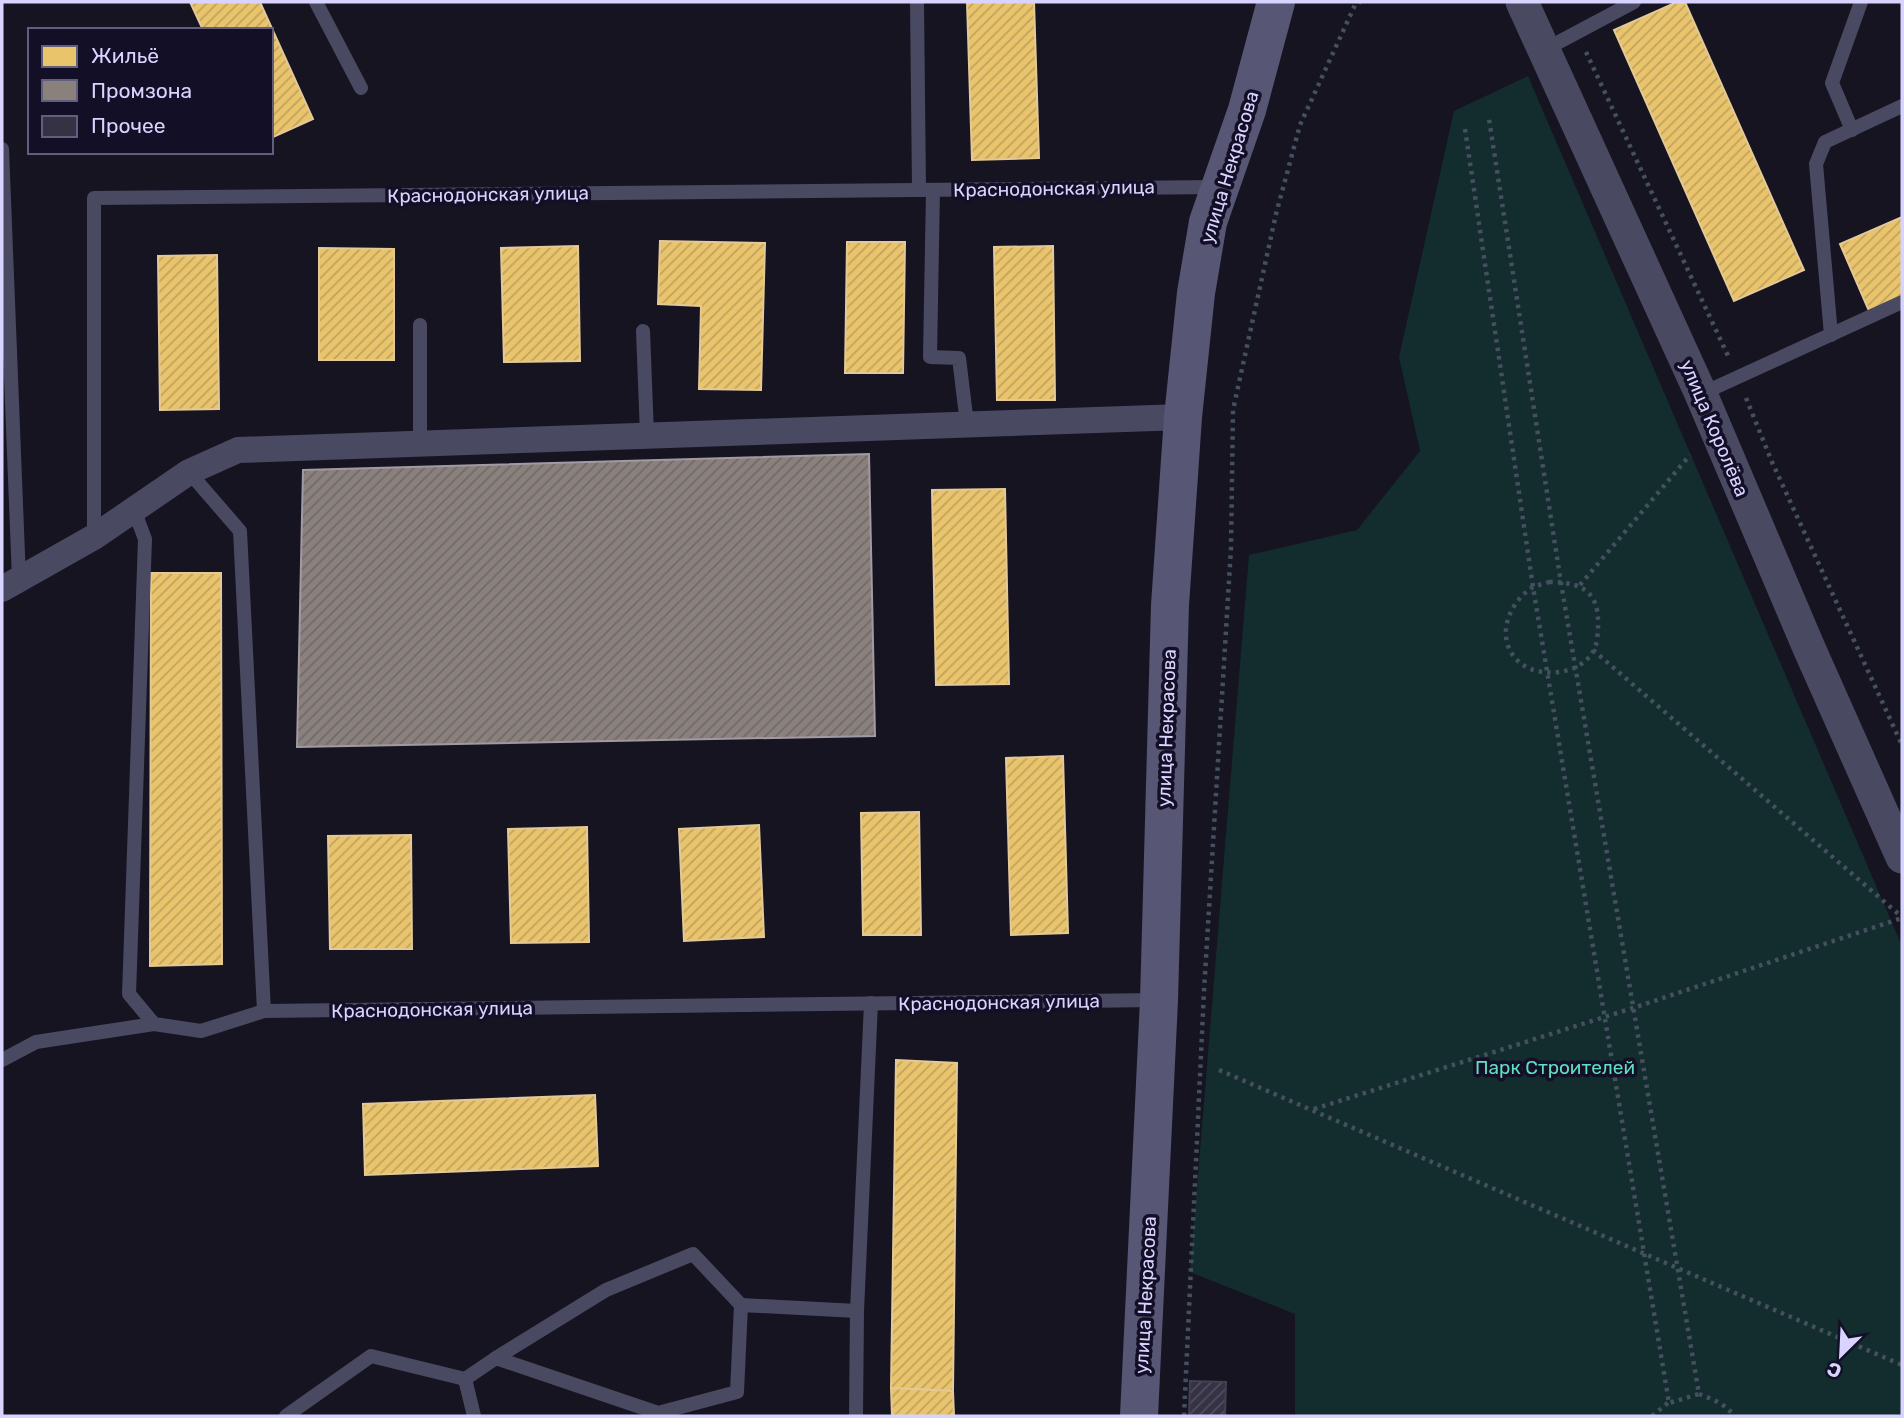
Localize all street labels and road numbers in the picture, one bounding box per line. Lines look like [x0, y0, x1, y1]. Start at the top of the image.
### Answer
street label: улица Некрасова [1195, 88, 1264, 246]
street label: Краснодонская улица [953, 175, 1155, 202]
street label: Краснодонская улица [387, 181, 589, 208]
street label: улица Королёва [1675, 356, 1754, 500]
street label: улица Некрасова [1152, 649, 1181, 807]
street label: Краснодонская улица [898, 989, 1100, 1016]
street label: Краснодонская улица [331, 996, 533, 1023]
street label: улица Некрасова [1130, 1216, 1161, 1375]

